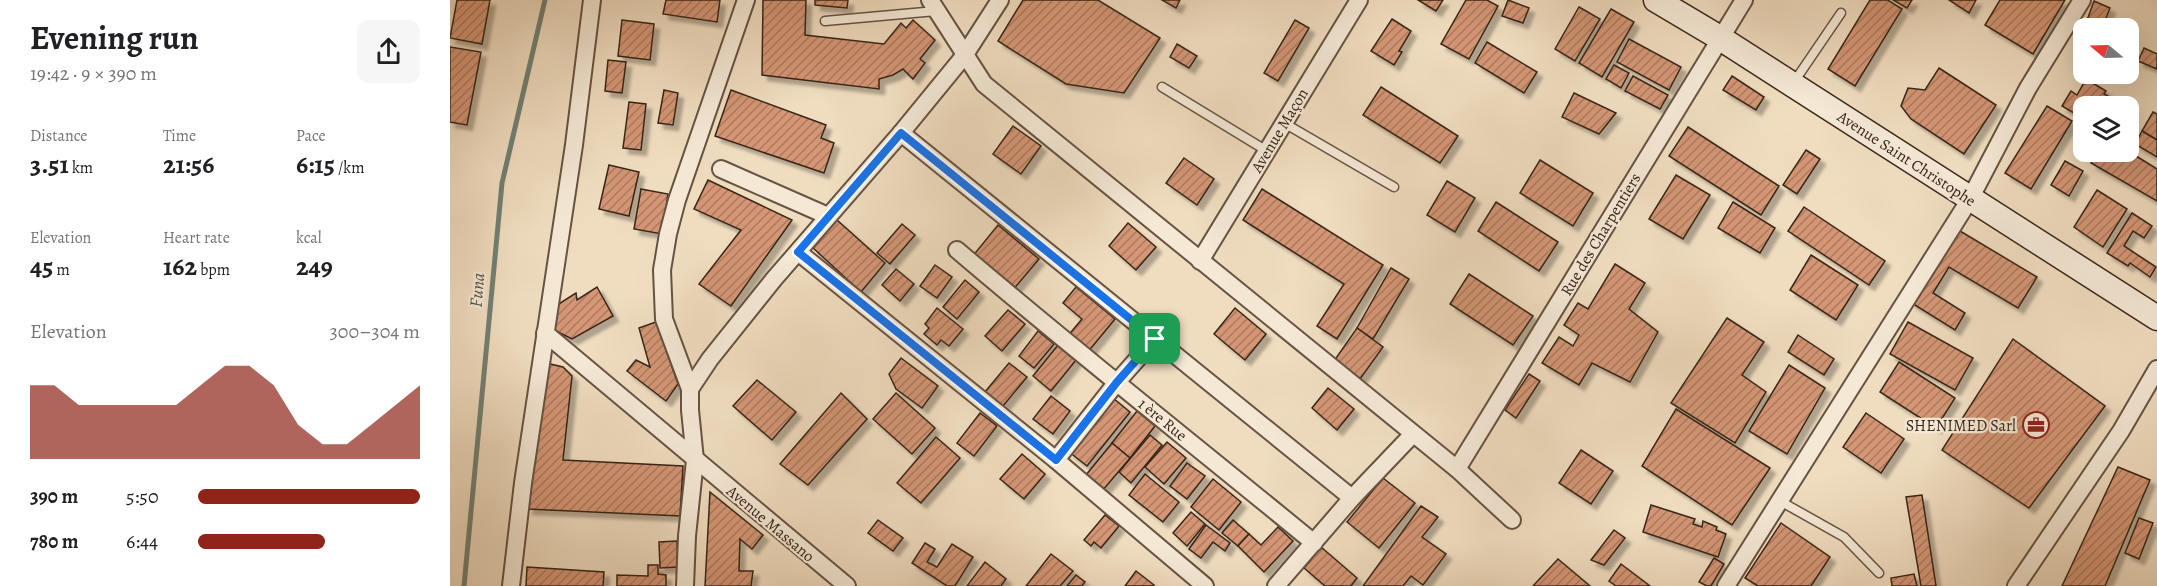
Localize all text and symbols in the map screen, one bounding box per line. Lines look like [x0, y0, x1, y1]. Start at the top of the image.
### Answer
text: Evening run [30, 15, 199, 60]
north arrow [2073, 18, 2139, 84]
map controls [2073, 18, 2139, 162]
button: share [357, 20, 420, 83]
text: 19:42 · 9 × 390 m [30, 60, 157, 87]
street label: Avenue Maçon [1245, 84, 1314, 178]
button: layers [2073, 96, 2139, 162]
street label: Avenue Saint Christophe [1832, 105, 1980, 212]
text: Distance [30, 125, 87, 147]
text: Time [163, 125, 196, 147]
text: Pace [296, 125, 326, 147]
text: 3.51 [30, 147, 69, 182]
text: 21:56 [163, 147, 214, 182]
text: 6:15 [296, 147, 335, 182]
text: km [69, 157, 93, 179]
text: /km [335, 157, 364, 179]
street label: Rue des Charpentiers [1555, 169, 1646, 300]
text: Elevation [30, 227, 91, 249]
text: Heart rate [163, 227, 230, 249]
text: kcal [296, 227, 322, 249]
text: 45 [30, 249, 53, 284]
text: 162 [163, 249, 197, 284]
text: 249 [296, 249, 333, 284]
text: m [53, 259, 70, 281]
text: bpm [197, 259, 230, 281]
water label: Funa [464, 272, 490, 308]
pin [1129, 313, 1180, 364]
text: Elevation [30, 318, 107, 345]
text: 300–304 m [330, 318, 420, 345]
icon: arrive [1138, 322, 1171, 355]
street label: 1 ère Rue [1133, 393, 1192, 446]
office icon: SHENIMED Sarl [2021, 410, 2051, 440]
place label: SHENIMED Sarl [1906, 415, 2016, 437]
street label: Avenue Massano [721, 480, 819, 567]
text: 390 m [30, 483, 78, 510]
text: 5:50 [126, 483, 159, 510]
text: 780 m [30, 528, 78, 555]
text: 6:44 [126, 528, 158, 555]

